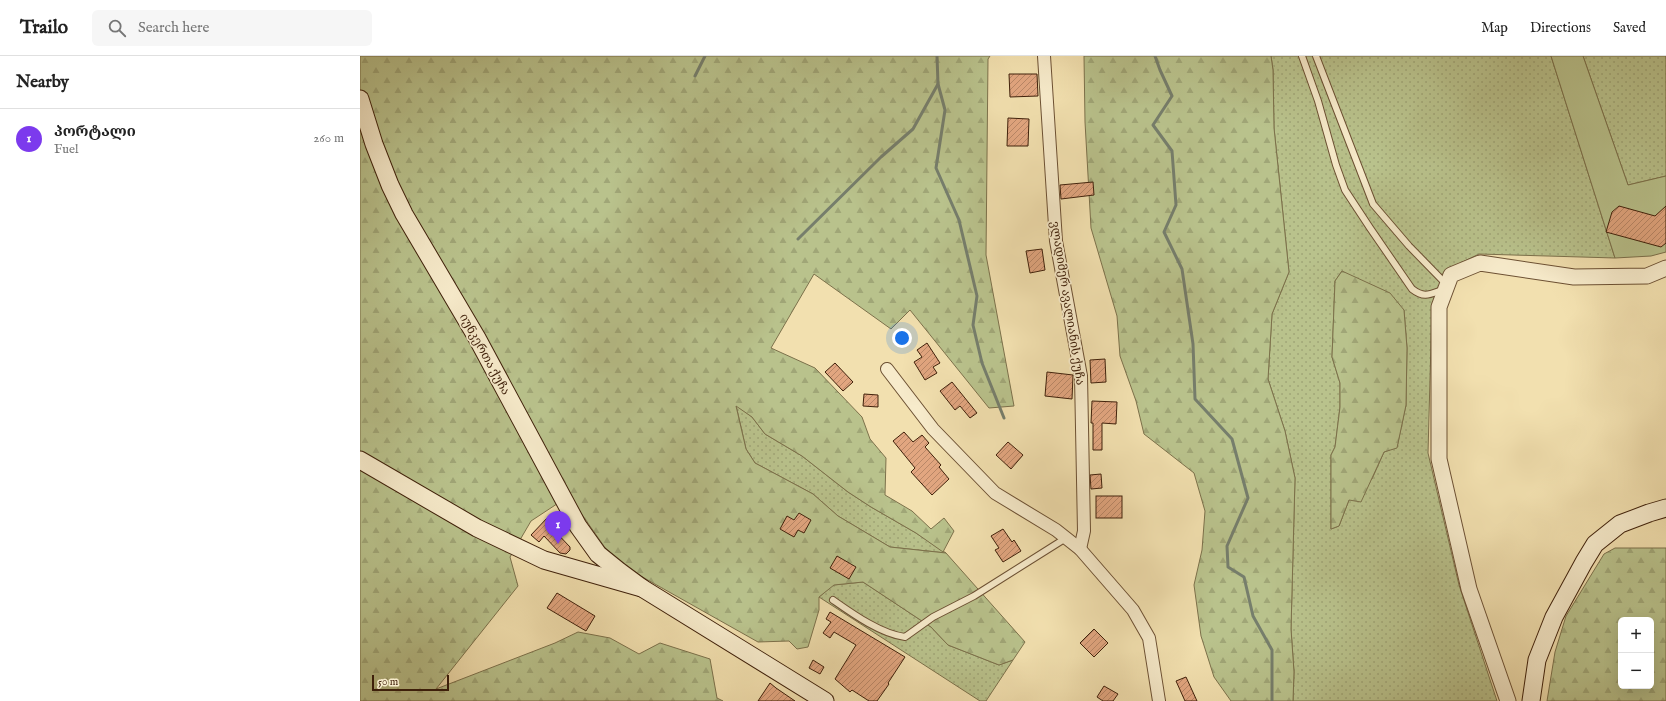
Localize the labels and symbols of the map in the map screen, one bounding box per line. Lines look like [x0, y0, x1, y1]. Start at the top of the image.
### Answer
street label: ვლადიმერ ავალიანის ქუჩა [1047, 220, 1088, 386]
street label: იუნკერთა ქუჩა [456, 311, 513, 398]
your location [892, 328, 912, 348]
pin: 1 [545, 511, 571, 544]
scale bar [372, 673, 449, 692]

